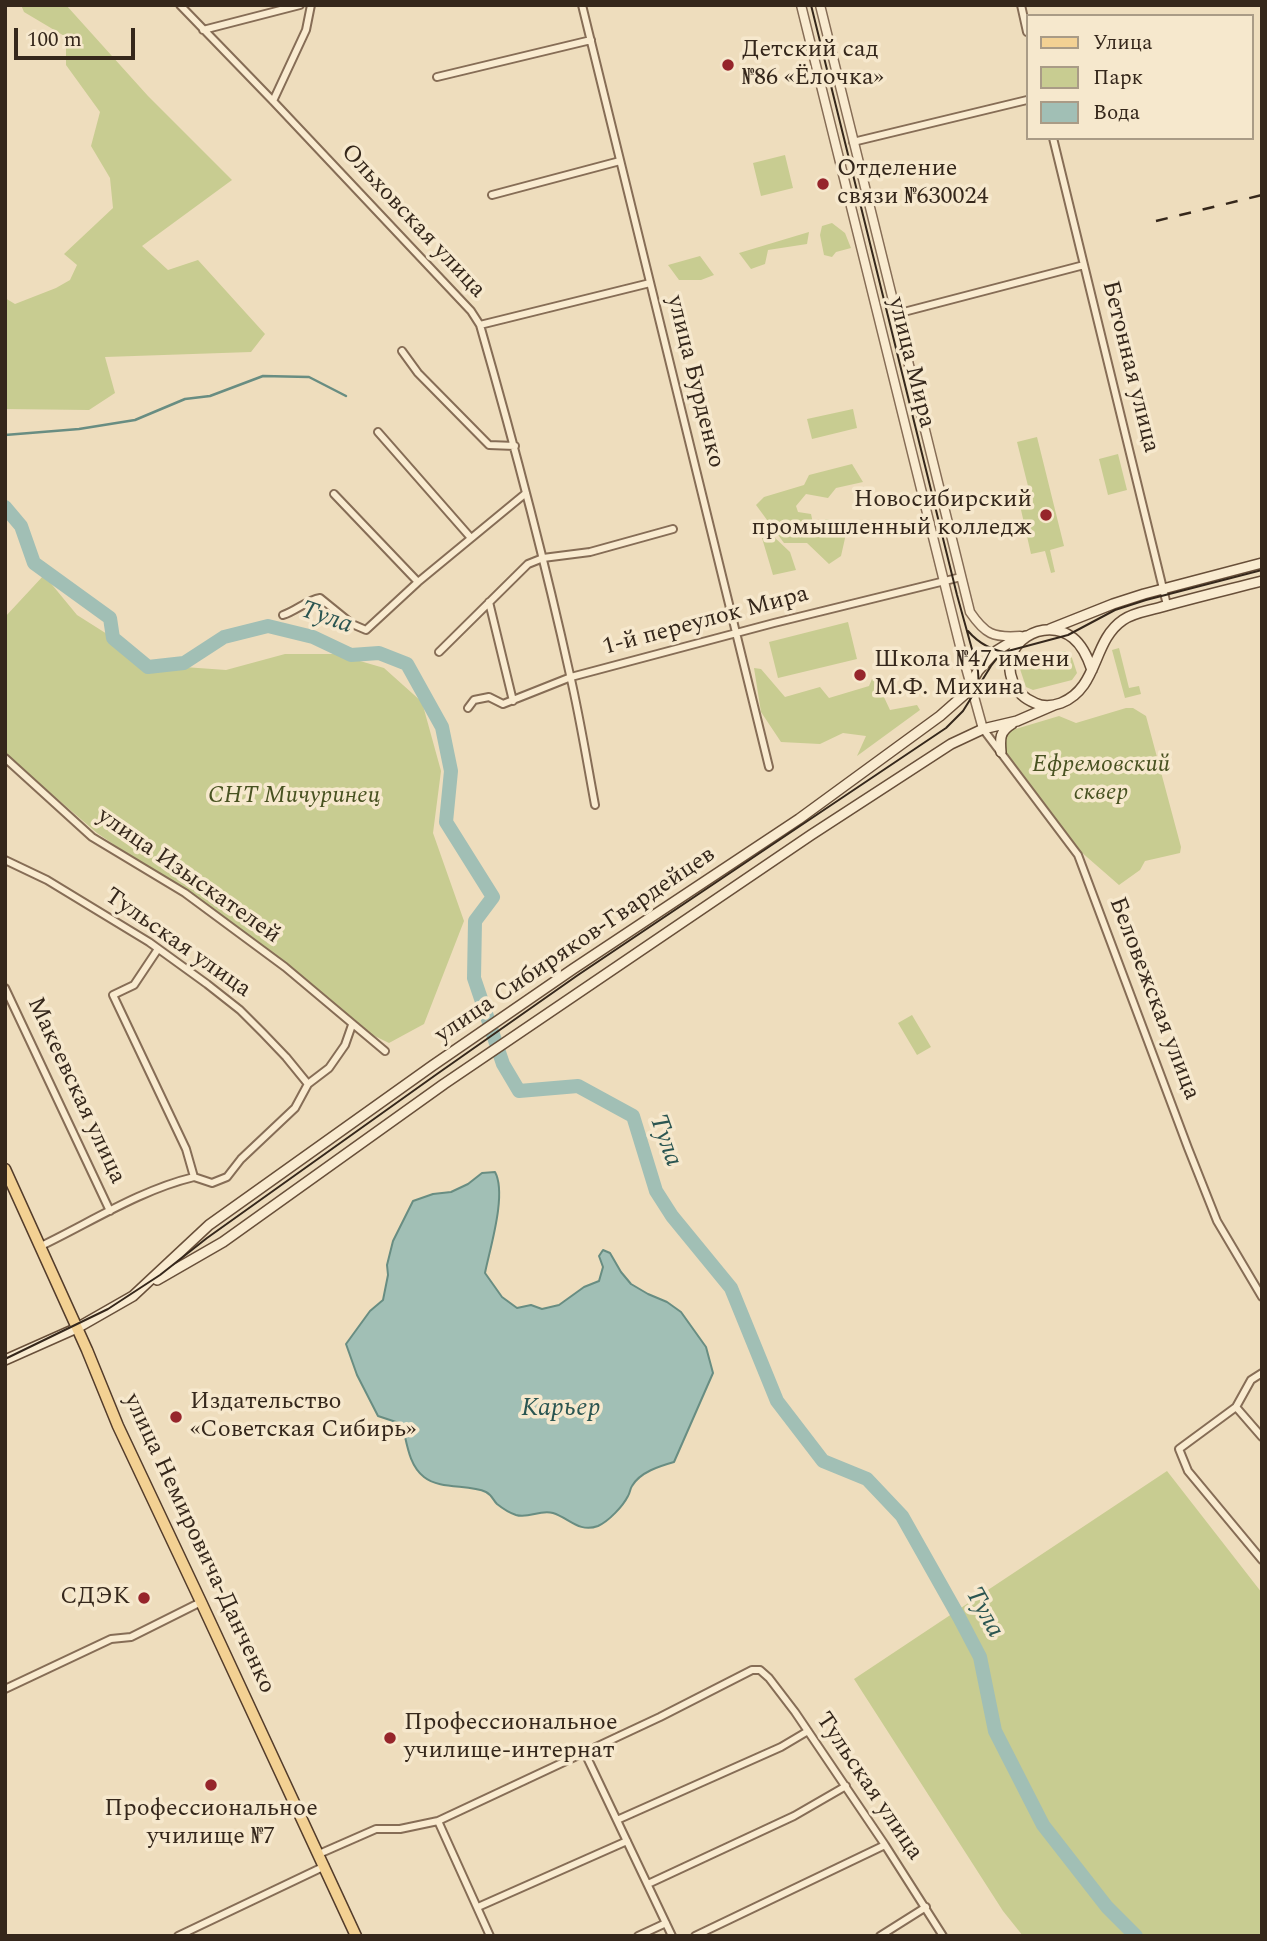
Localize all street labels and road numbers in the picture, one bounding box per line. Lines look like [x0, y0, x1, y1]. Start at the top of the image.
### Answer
street label: Ольховская улица [333, 139, 491, 305]
street label: Бетонная улица [1094, 278, 1164, 456]
street label: улица Бурденко [659, 293, 729, 471]
street label: улица Мира [880, 295, 940, 431]
street label: 1-й переулок Мира [600, 581, 812, 663]
street label: улица Изыскателей [91, 803, 285, 951]
street label: улица Сибиряков-Гвардейцев [431, 841, 721, 1051]
street label: Тульская улица [98, 883, 256, 1005]
street label: Беловежская улица [1101, 894, 1205, 1104]
street label: Макеевская улица [19, 993, 131, 1189]
street label: улица Немировича-Данченко [116, 1389, 280, 1699]
street label: Тульская улица [808, 1708, 928, 1866]

